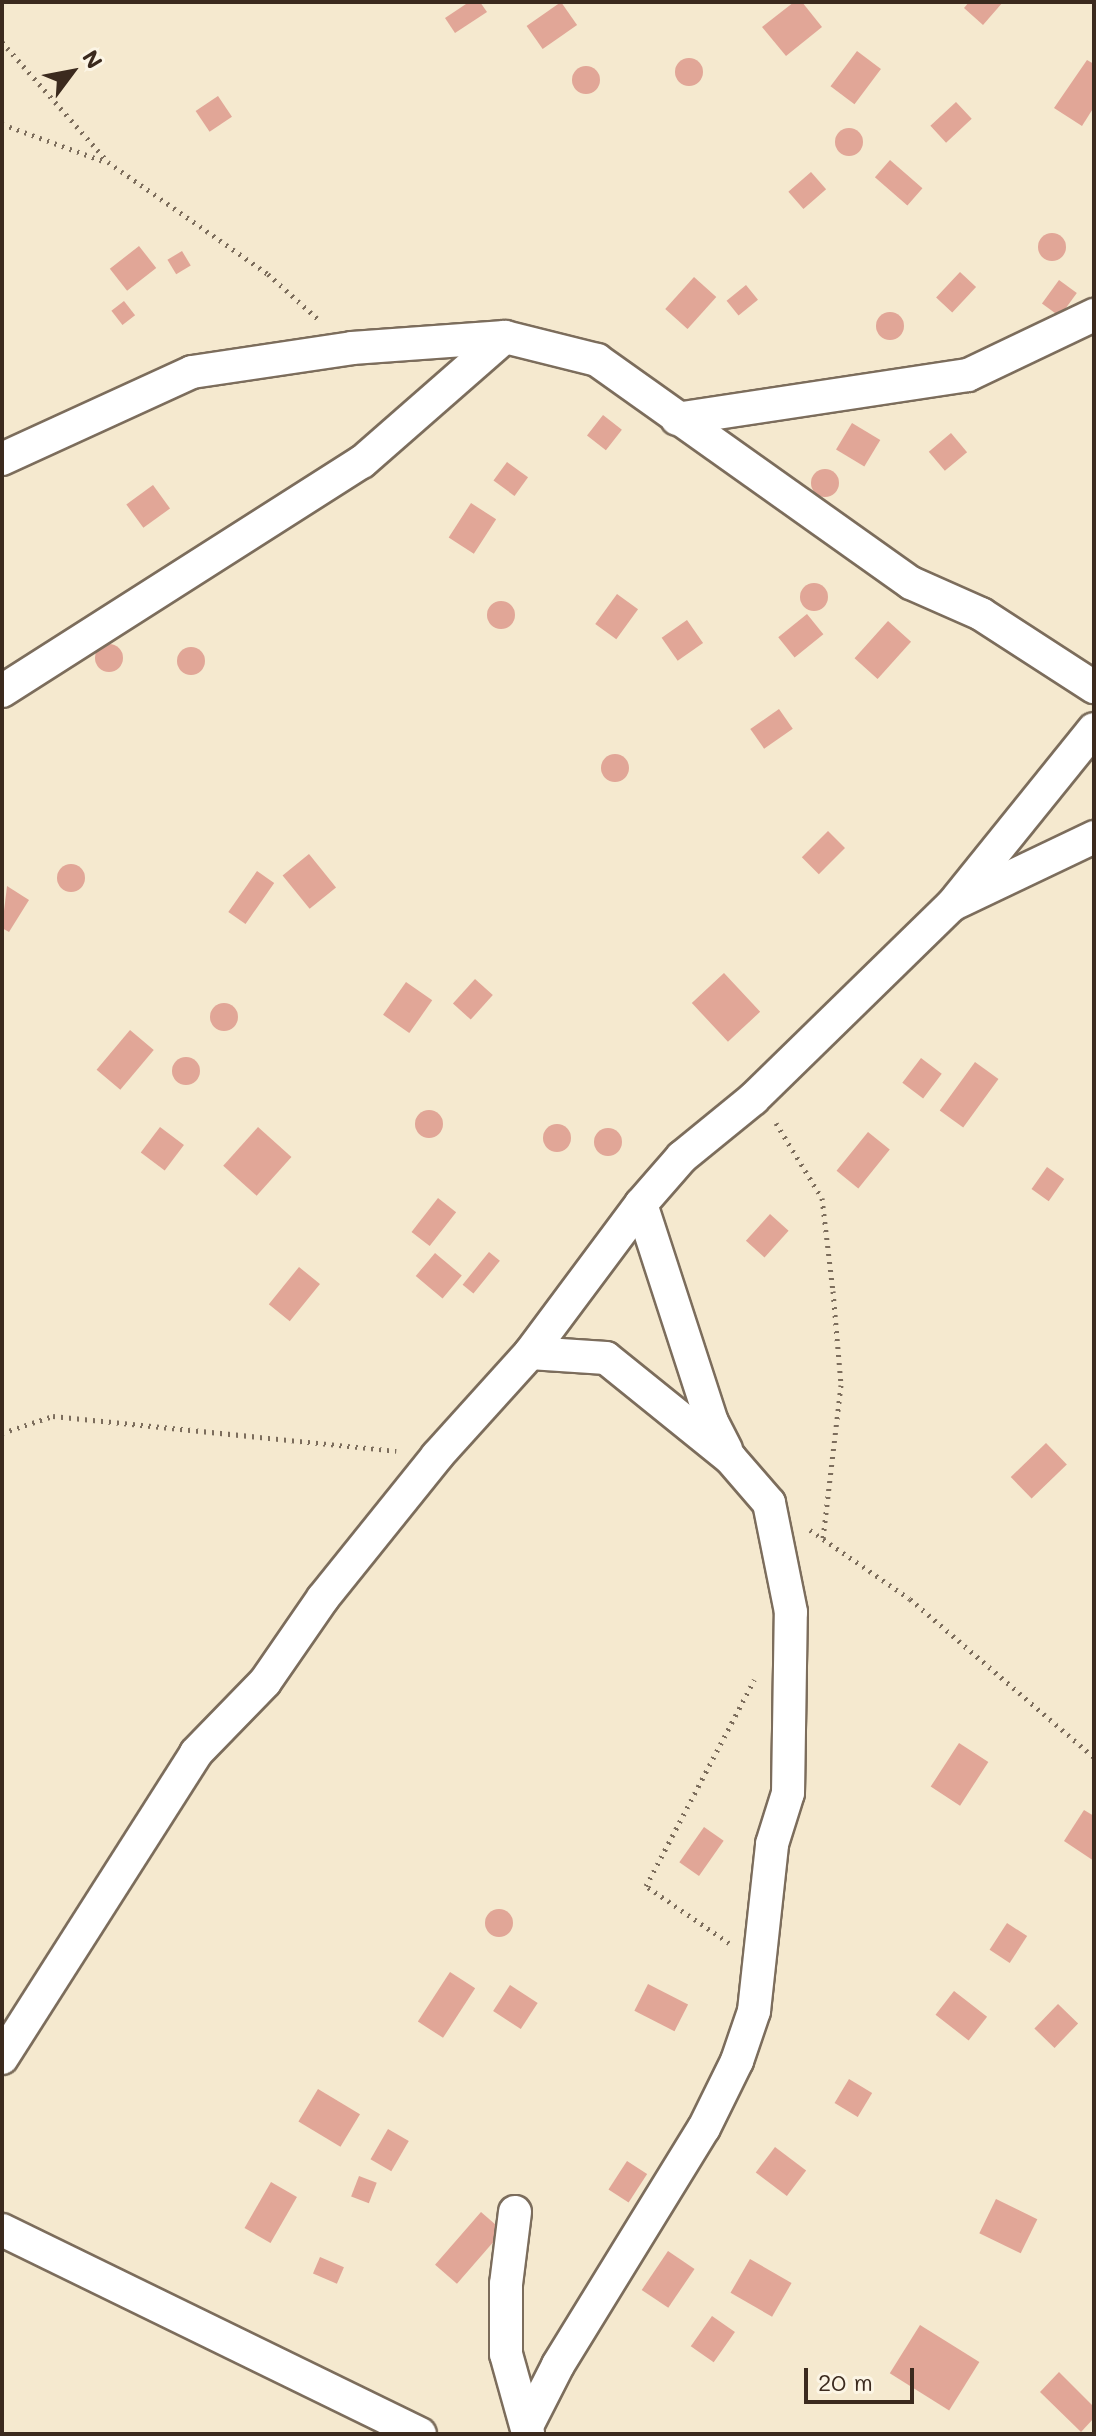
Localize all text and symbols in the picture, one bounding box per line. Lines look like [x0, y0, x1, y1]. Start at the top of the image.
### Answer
north arrow [32, 32, 112, 112]
text: N [76, 44, 109, 74]
scale bar [808, 2352, 918, 2402]
text: 20 m [818, 2366, 873, 2397]

